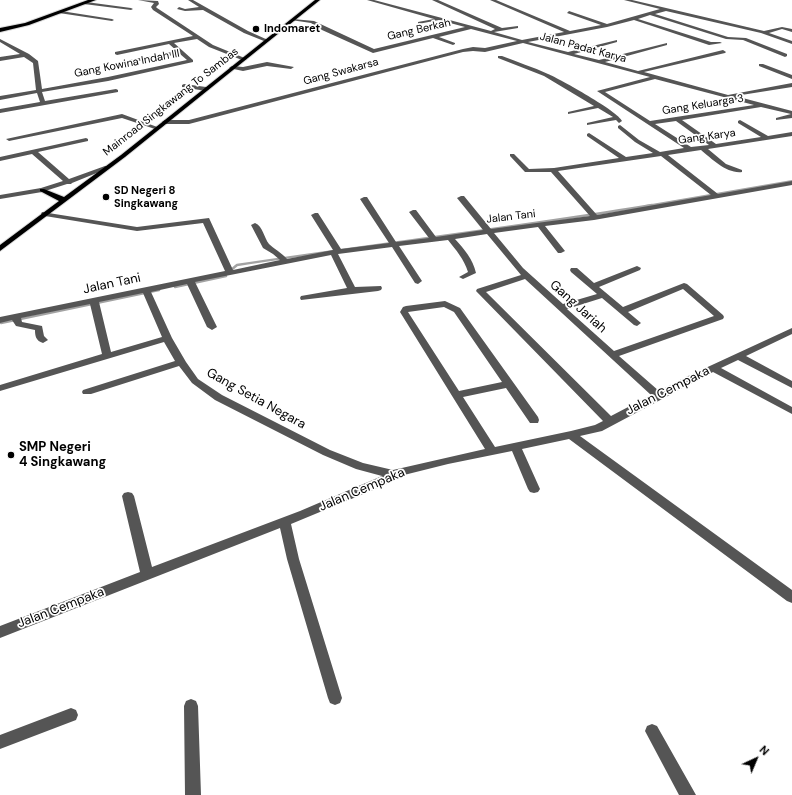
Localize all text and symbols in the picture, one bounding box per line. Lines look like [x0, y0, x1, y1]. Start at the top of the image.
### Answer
street label: Gang Berkah [386, 16, 452, 44]
place label: Indomaret [264, 22, 320, 36]
marker: Indomaret [251, 24, 261, 34]
street label: Jalan Padat Karya [538, 30, 628, 66]
street label: Mainroad Singkawang To Sambas [101, 45, 241, 159]
street label: Gang Kowina Indah III [73, 47, 181, 81]
street label: Gang Swakarsa [302, 56, 380, 88]
street label: Gang Keluarga 3 [661, 92, 745, 118]
street label: Gang Karya [678, 126, 736, 148]
place label: SD Negeri 8 Singkawang [114, 184, 178, 210]
marker: SD Negeri 8 Singkawang [101, 192, 111, 202]
street label: Jalan Tani [486, 207, 536, 227]
street label: Jalan Tani [82, 270, 142, 298]
street label: Gang Jariah [546, 277, 610, 337]
street label: Jalan Cempaka [624, 363, 712, 419]
street label: Gang Setia Negara [204, 365, 308, 433]
place label: SMP Negeri 4 Singkawang [19, 440, 106, 471]
marker: SMP Negeri 4 Singkawang [6, 450, 16, 460]
street label: Jalan Cempaka [317, 465, 407, 515]
street label: Jalan Cempaka [15, 584, 107, 632]
north arrow [736, 739, 776, 779]
text: N [757, 743, 772, 758]

